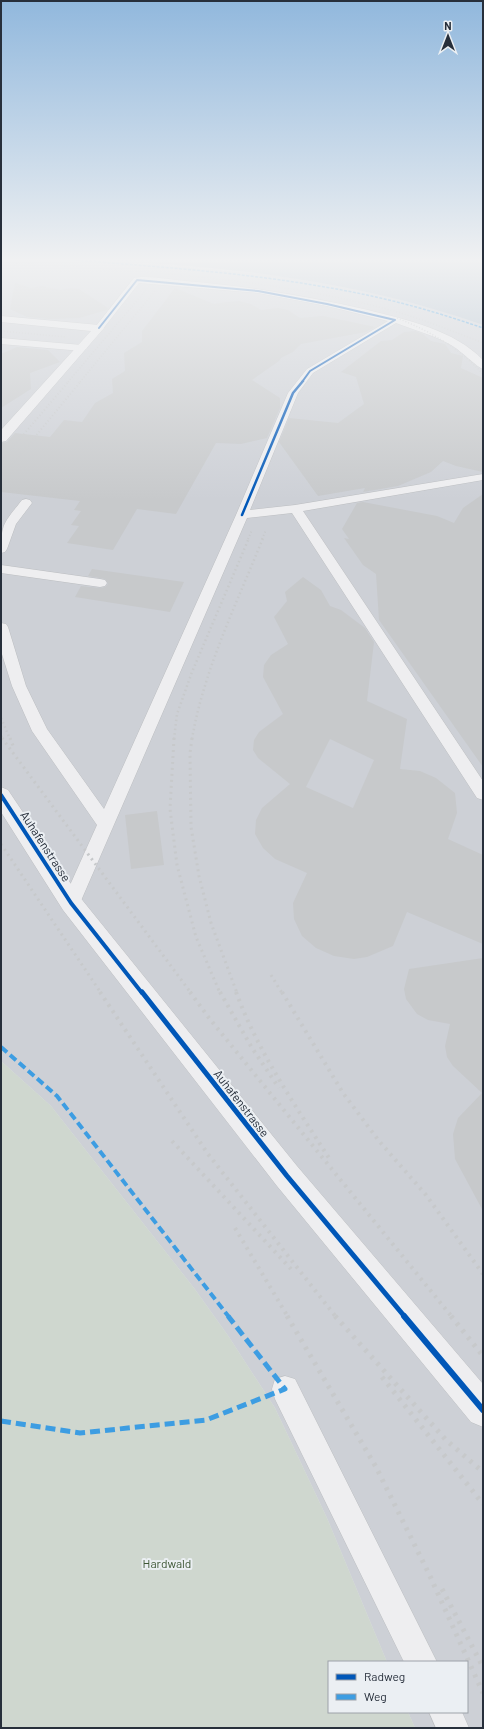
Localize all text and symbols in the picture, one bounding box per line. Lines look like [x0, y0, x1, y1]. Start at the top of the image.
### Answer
north arrow [428, 16, 468, 56]
text: N [444, 19, 452, 32]
street label: Auhafenstrasse [18, 808, 74, 884]
street label: Auhafenstrasse [211, 1067, 273, 1139]
park label: Hardwald [143, 1556, 191, 1570]
legend [328, 1661, 468, 1713]
text: Radweg [364, 1669, 405, 1683]
text: Weg [364, 1689, 387, 1703]

